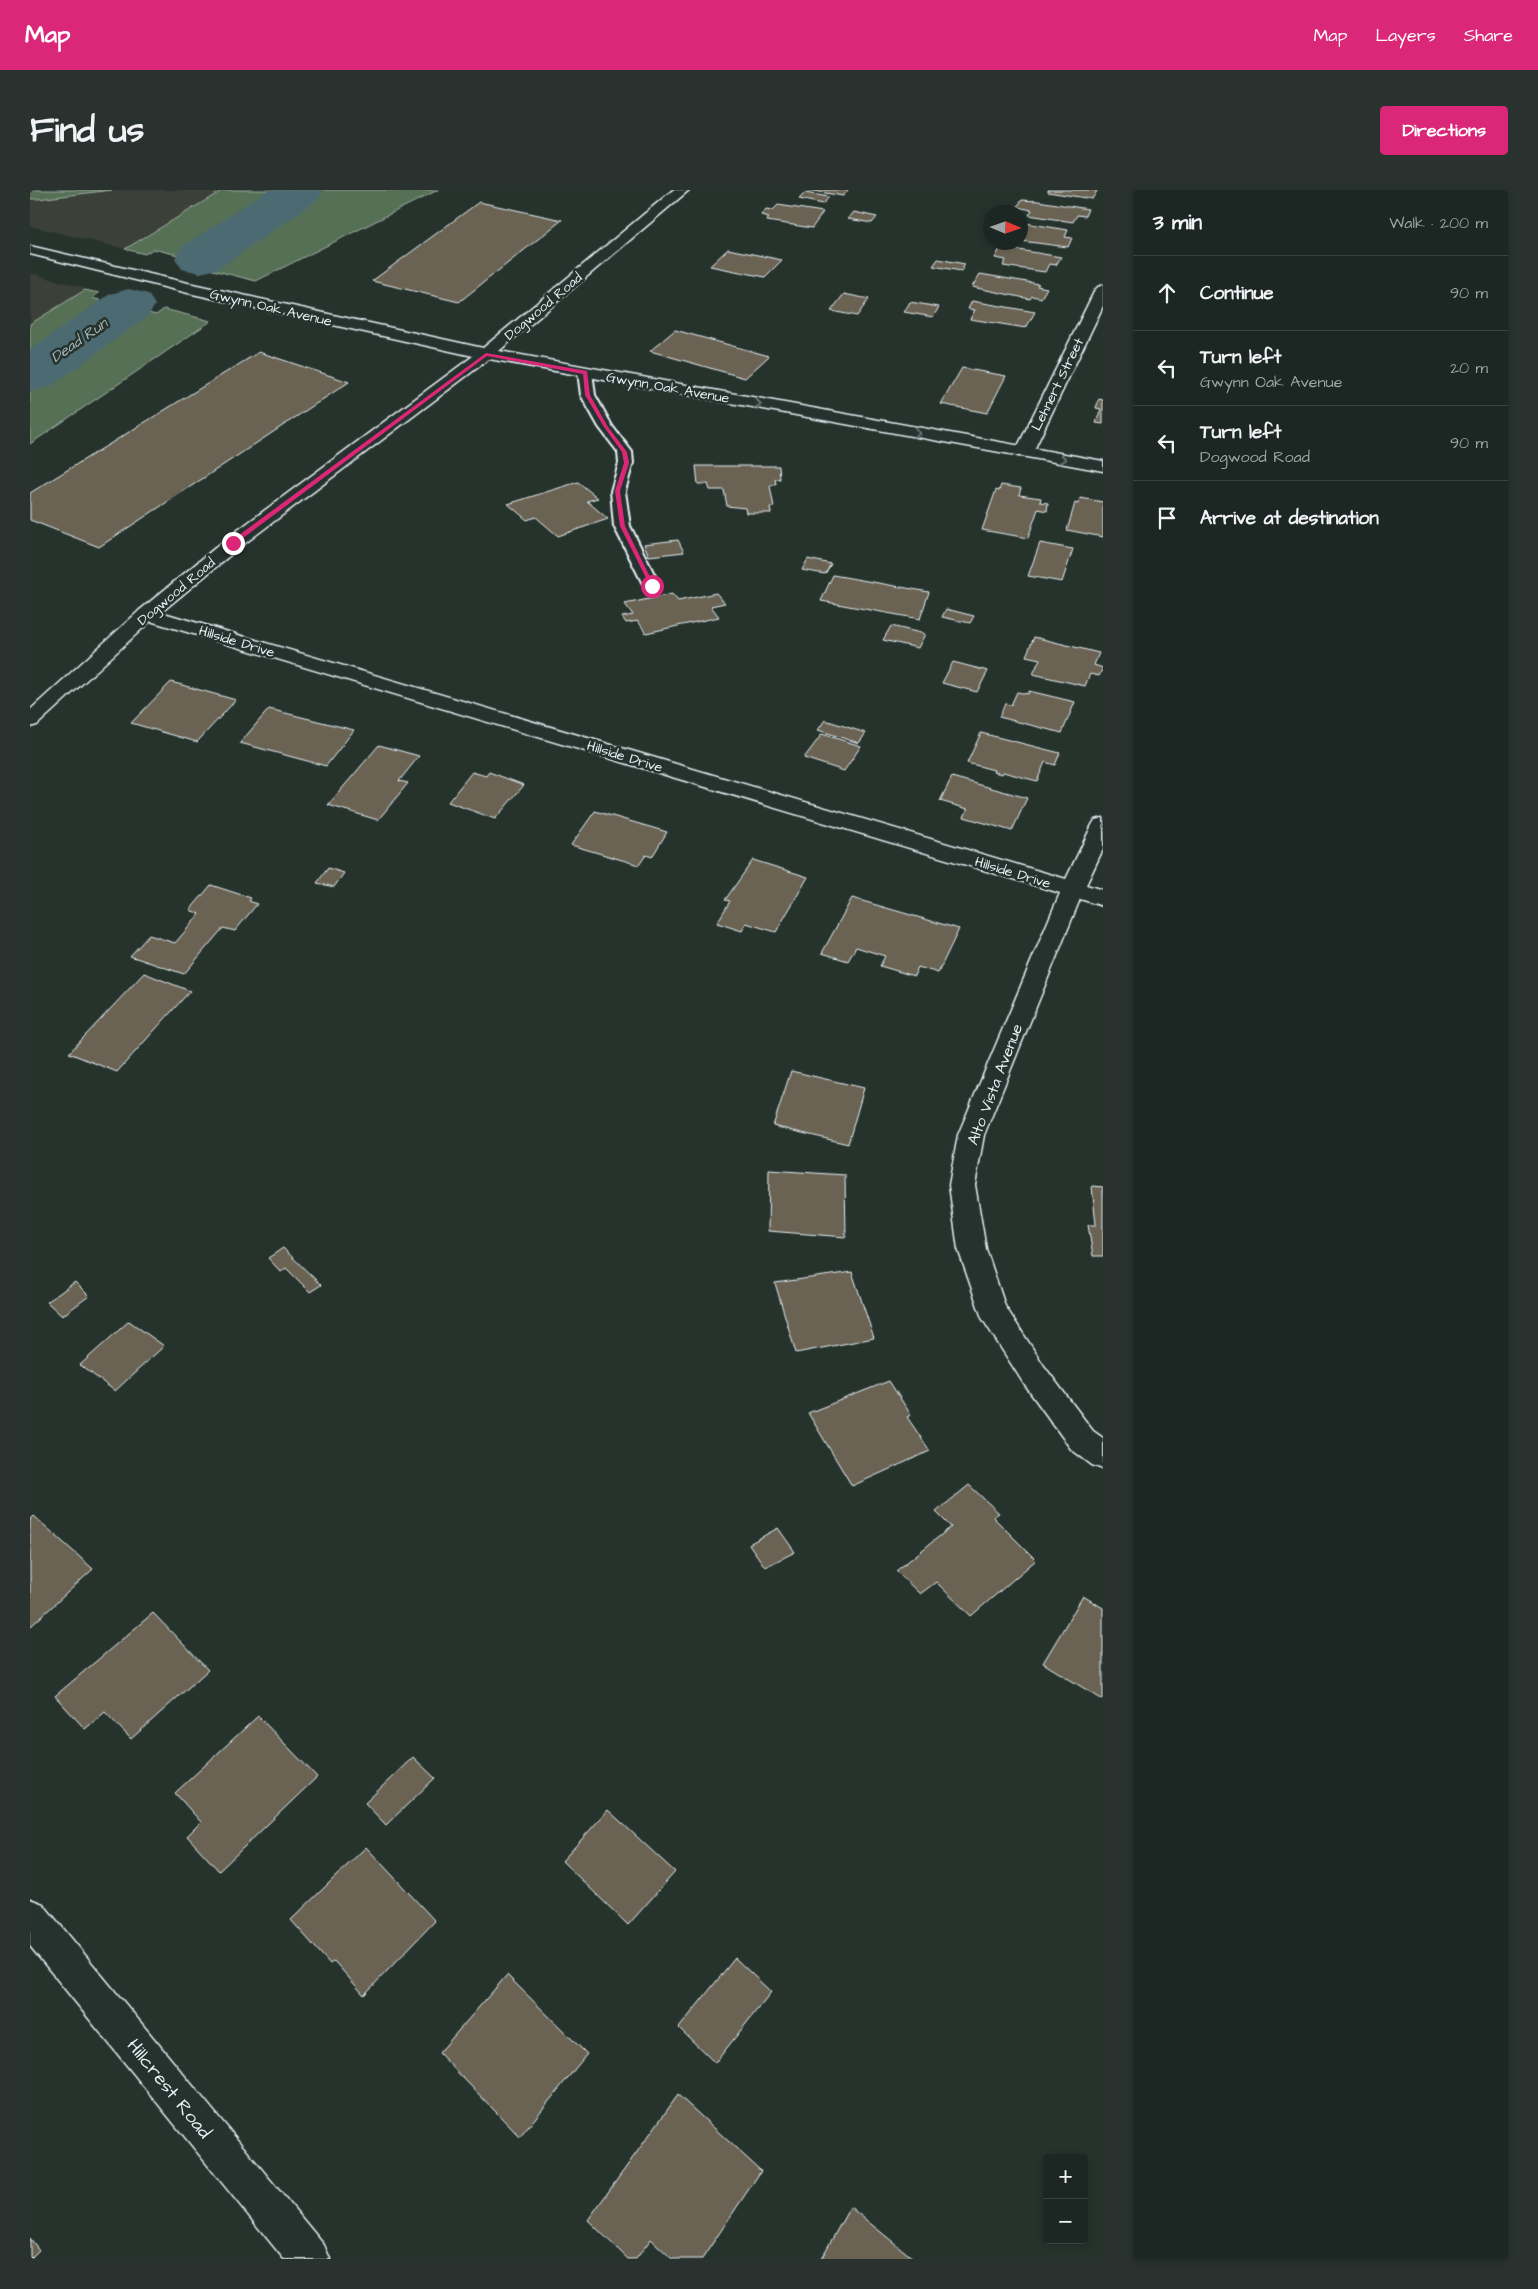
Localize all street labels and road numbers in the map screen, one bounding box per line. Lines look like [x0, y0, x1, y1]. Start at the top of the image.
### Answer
street label: Dogwood Road [500, 268, 587, 345]
street label: Gwynn Oak Avenue [208, 284, 334, 332]
street label: Lehnert Street [1027, 334, 1089, 434]
street label: Gwynn Oak Avenue [605, 367, 731, 409]
street label: Dogwood Road [133, 553, 220, 630]
street label: Hillside Drive [196, 621, 277, 663]
street label: Hillside Drive [584, 736, 665, 778]
street label: Hillside Drive [972, 852, 1053, 894]
street label: Alto Vista Avenue [962, 1020, 1028, 1148]
street label: Hillcrest Road [120, 2033, 218, 2145]

